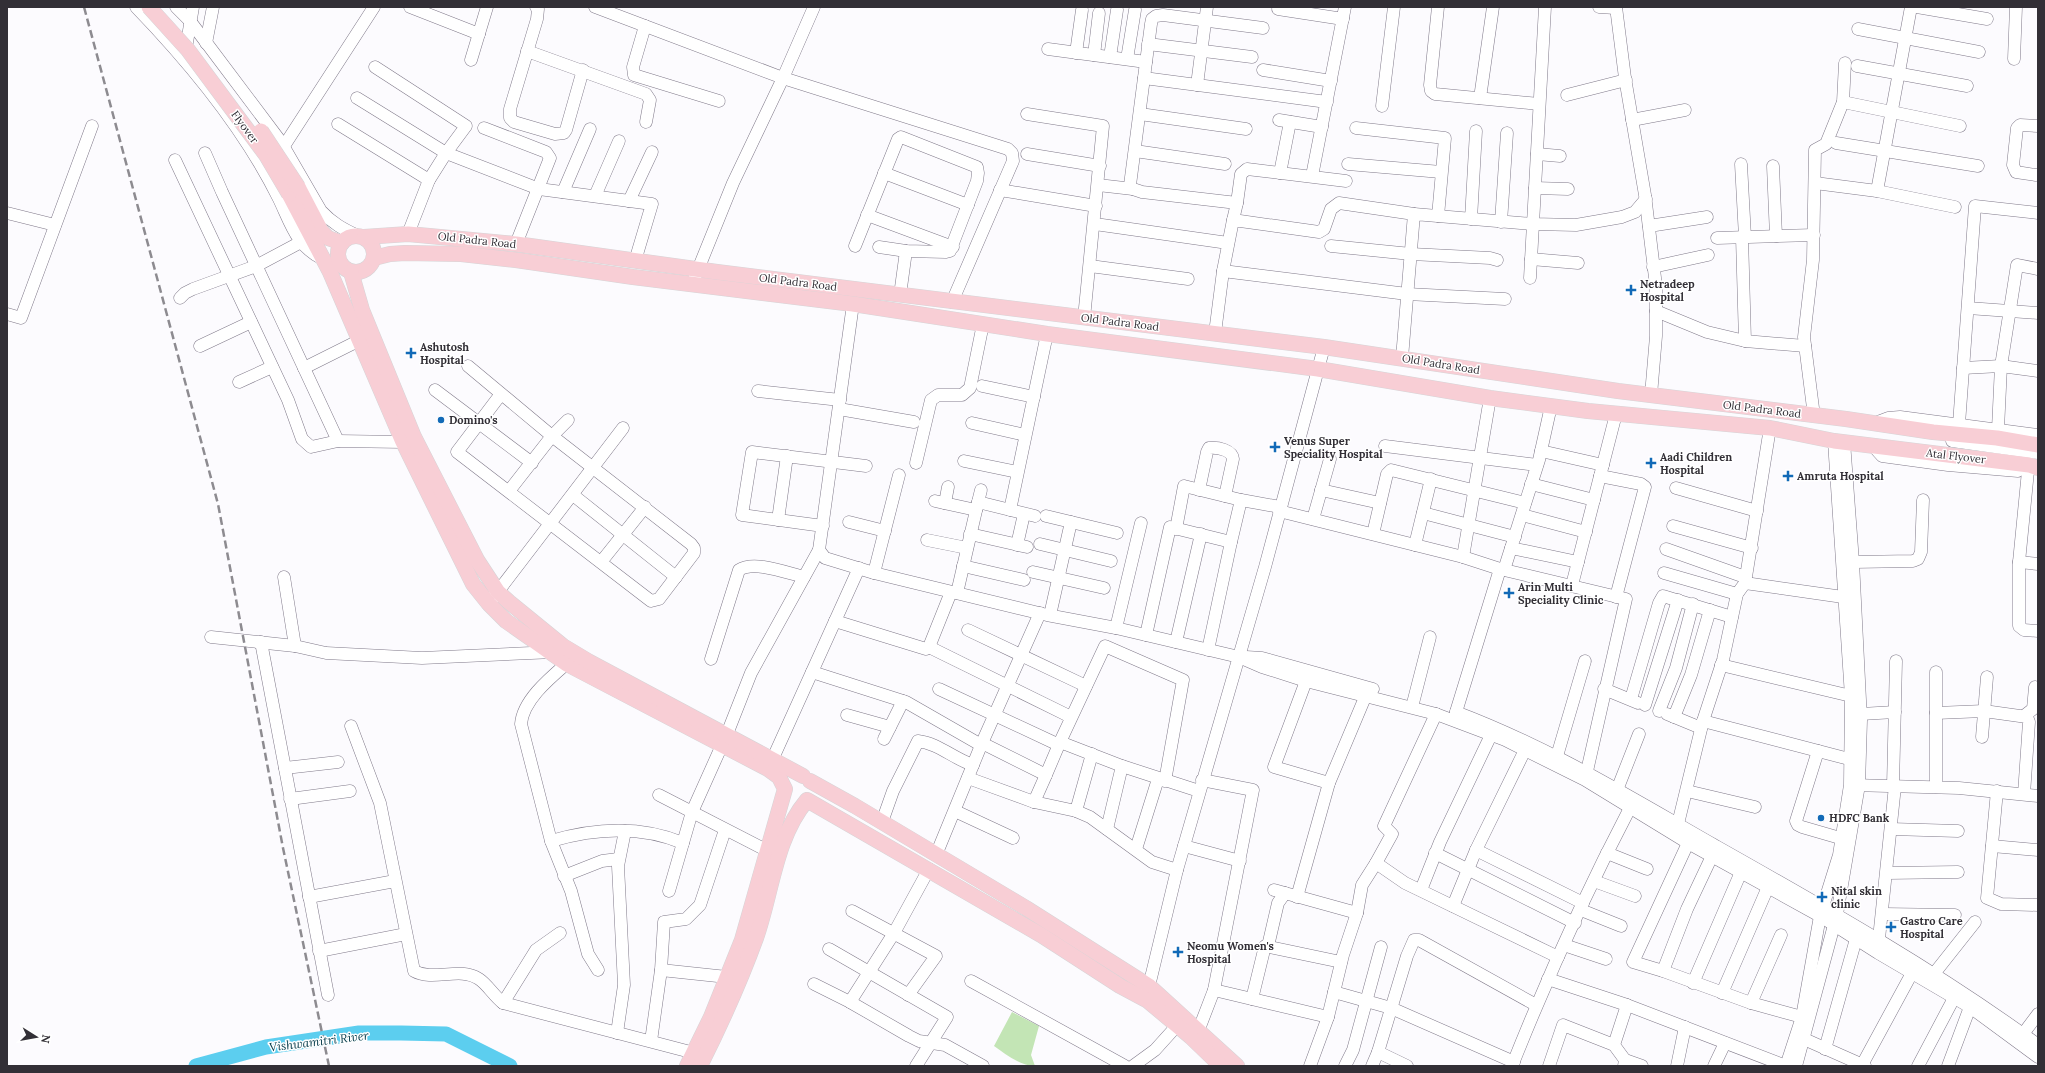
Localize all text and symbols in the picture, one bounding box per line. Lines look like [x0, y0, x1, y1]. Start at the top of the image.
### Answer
street label: Flyover [228, 108, 262, 146]
street label: Old Padra Road [437, 229, 517, 251]
street label: Old Padra Road [758, 270, 838, 294]
place label: Netradeep Hospital [1640, 277, 1695, 304]
marker: Netradeep Hospital [1625, 284, 1637, 296]
street label: Old Padra Road [1080, 310, 1160, 334]
place label: Ashutosh Hospital [420, 340, 469, 367]
marker: Ashutosh Hospital [405, 347, 417, 359]
street label: Old Padra Road [1401, 351, 1481, 377]
street label: Old Padra Road [1722, 397, 1802, 421]
place label: Domino's [449, 413, 498, 427]
marker: Domino's [436, 415, 446, 425]
place label: Venus Super Speciality Hospital [1284, 434, 1383, 461]
marker: Venus Super Speciality Hospital [1269, 441, 1281, 453]
street label: Atal Flyover [1924, 445, 1987, 467]
place label: Aadi Children Hospital [1660, 450, 1732, 477]
marker: Aadi Children Hospital [1645, 457, 1657, 469]
place label: Amruta Hospital [1797, 469, 1884, 483]
marker: Amruta Hospital [1782, 470, 1794, 482]
place label: Arin Multi Speciality Clinic [1518, 580, 1604, 607]
marker: Arin Multi Speciality Clinic [1503, 587, 1515, 599]
place label: HDFC Bank [1829, 811, 1890, 825]
marker: HDFC Bank [1816, 813, 1826, 823]
place label: Nital skin clinic [1831, 884, 1882, 911]
marker: Nital skin clinic [1816, 891, 1828, 903]
place label: Gastro Care Hospital [1900, 914, 1963, 941]
marker: Gastro Care Hospital [1885, 921, 1897, 933]
place label: Neomu Women's Hospital [1187, 939, 1274, 966]
marker: Neomu Women's Hospital [1172, 946, 1184, 958]
north arrow [16, 1017, 56, 1057]
water label: Vishwamitri River [268, 1027, 370, 1055]
text: N [38, 1033, 54, 1045]

